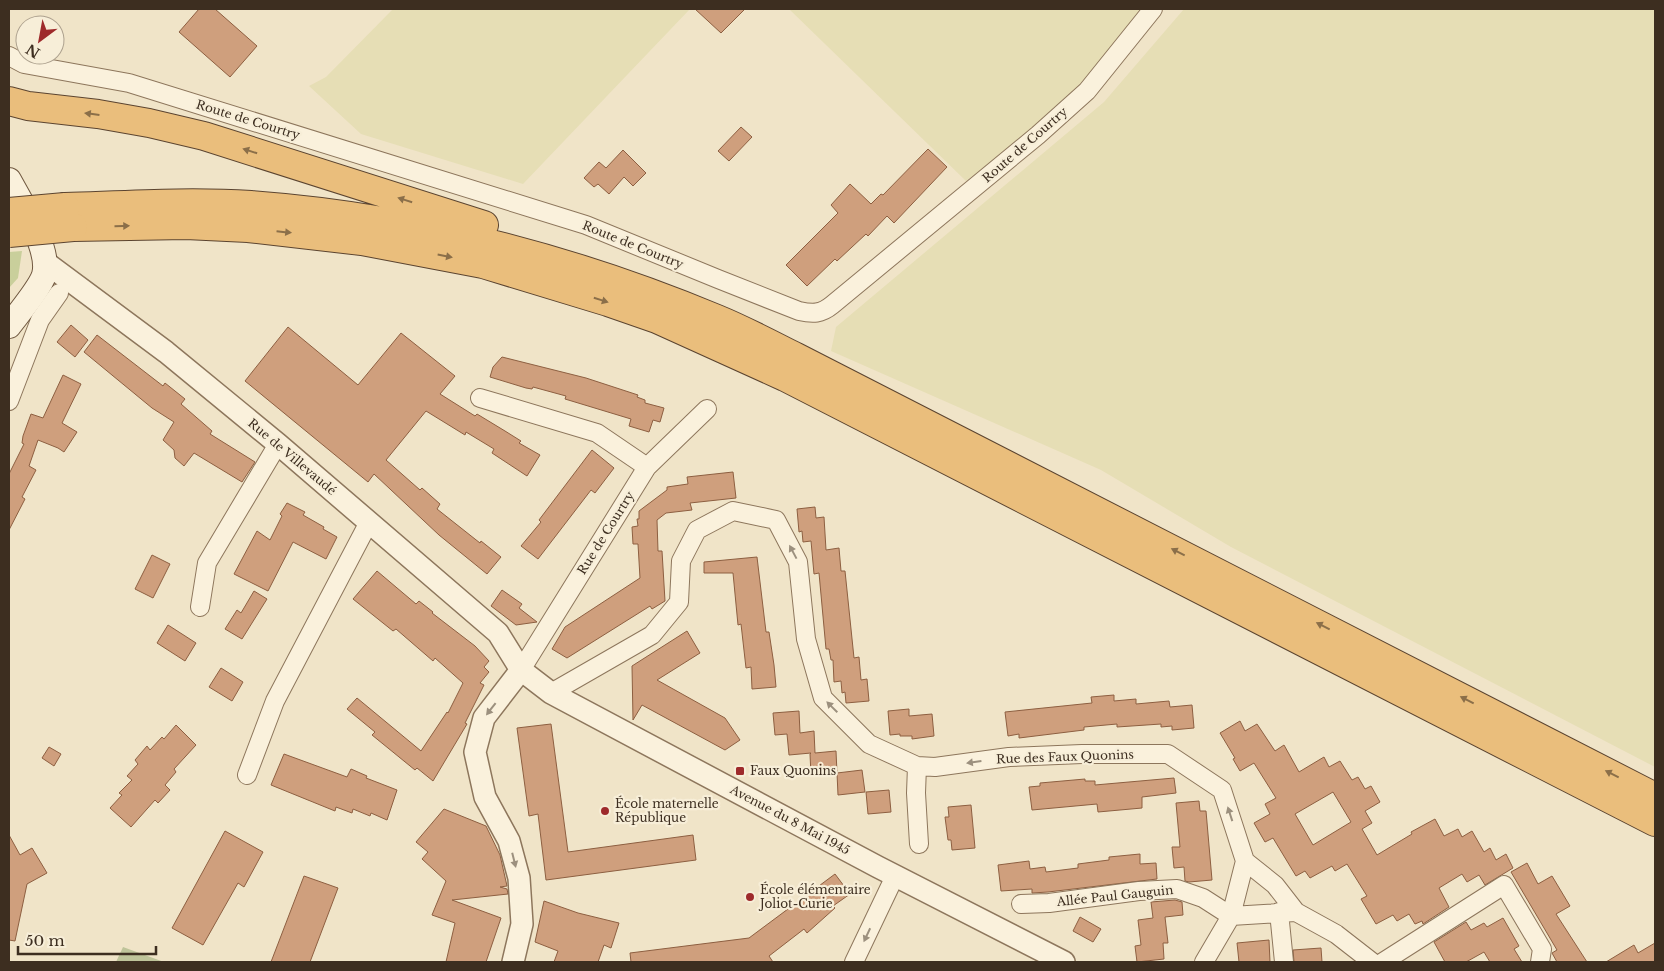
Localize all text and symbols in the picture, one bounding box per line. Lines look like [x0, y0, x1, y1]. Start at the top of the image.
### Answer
north arrow [15, 15, 65, 65]
text: N [23, 40, 43, 62]
street label: Route de Courtry [194, 97, 302, 143]
street label: Route de Courtry [979, 103, 1070, 186]
one-way arrow [84, 109, 100, 117]
one-way arrow [242, 147, 257, 155]
one-way arrow [397, 196, 412, 204]
street label: Route de Courtry [580, 217, 686, 272]
one-way arrow [114, 222, 130, 230]
one-way arrow [276, 228, 292, 236]
one-way arrow [437, 253, 453, 261]
one-way arrow [594, 296, 609, 304]
street label: Rue de Villevaudé [245, 415, 340, 498]
street label: Rue de Courtry [574, 488, 637, 577]
one-way arrow [789, 545, 797, 560]
one-way arrow [1171, 548, 1185, 556]
one-way arrow [1315, 622, 1330, 630]
one-way arrow [1460, 696, 1474, 704]
one-way arrow [826, 701, 838, 713]
one-way arrow [486, 702, 497, 715]
street label: Rue des Faux Quonins [996, 747, 1134, 766]
one-way arrow [965, 758, 981, 766]
place label: Faux Quonins [750, 763, 836, 778]
marker: Faux Quonins [734, 765, 746, 777]
one-way arrow [1605, 770, 1619, 778]
street label: Avenue du 8 Mai 1945 [727, 781, 853, 858]
place label: École maternelle République [615, 795, 719, 825]
marker: École maternelle République [599, 805, 611, 817]
one-way arrow [1225, 807, 1233, 822]
one-way arrow [510, 852, 518, 867]
place label: École élémentaire Joliot-Curie [758, 881, 871, 911]
street label: Allée Paul Gauguin [1055, 882, 1174, 909]
marker: École élémentaire Joliot-Curie [744, 891, 756, 903]
scale bar [18, 924, 155, 956]
one-way arrow [863, 928, 871, 942]
text: 50 m [25, 931, 65, 950]

